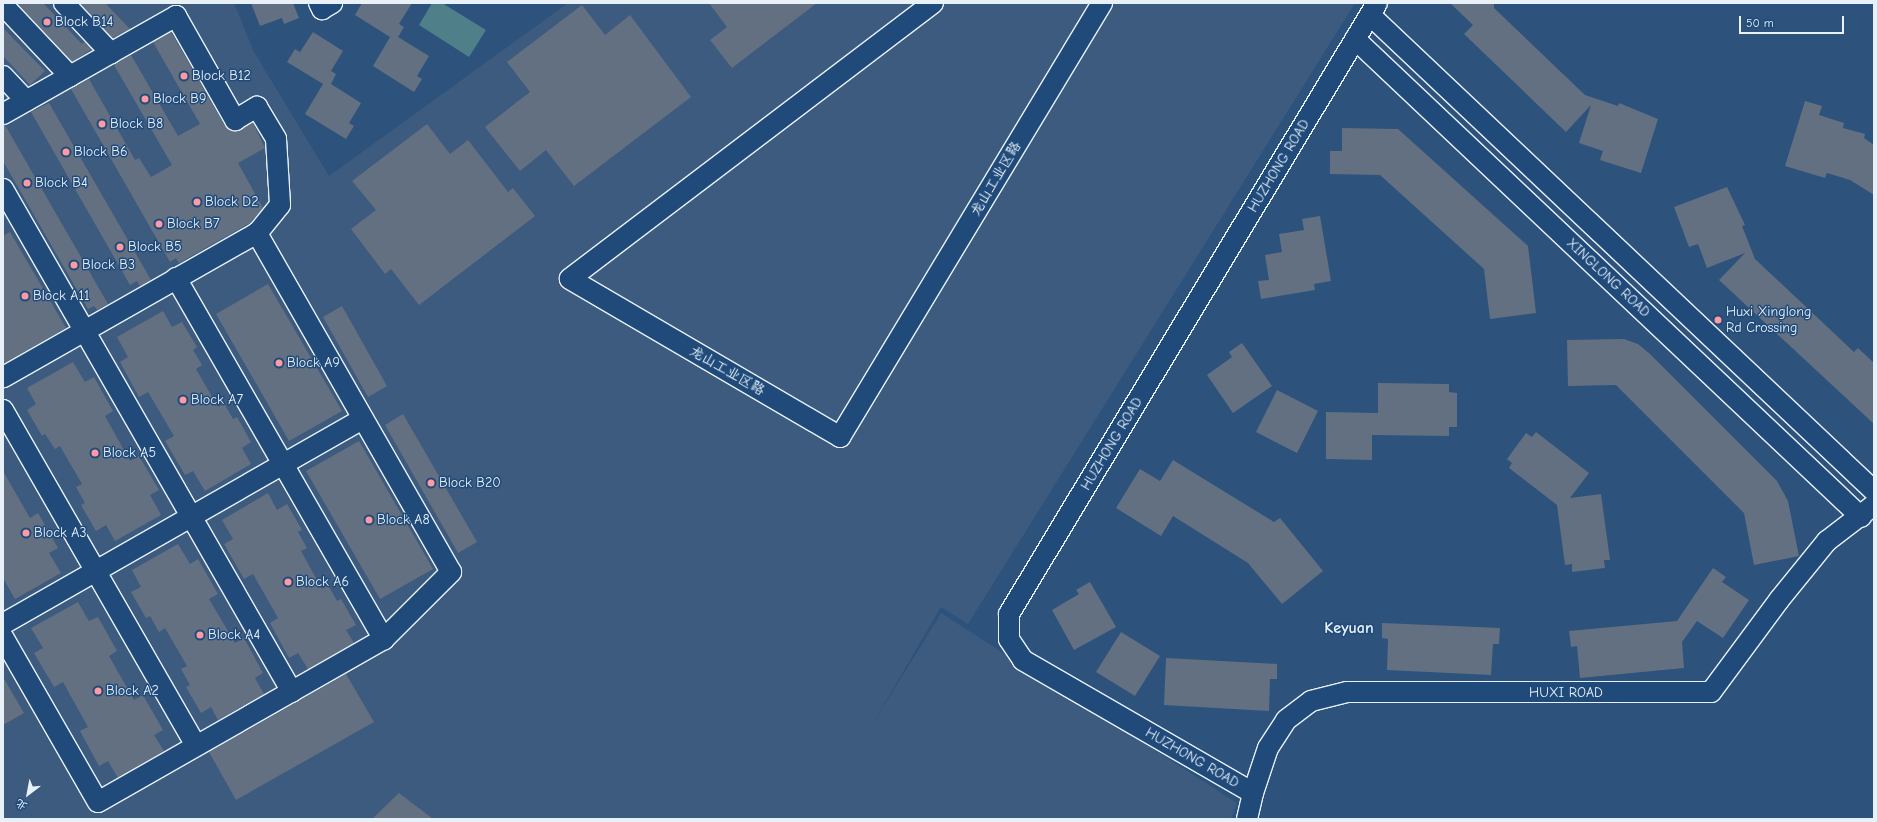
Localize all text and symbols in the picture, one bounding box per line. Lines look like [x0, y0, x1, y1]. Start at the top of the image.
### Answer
scale bar [1741, 8, 1846, 34]
place label: Block B14 [55, 14, 113, 30]
text: 50 m [1746, 16, 1774, 30]
marker: Block B14 [42, 17, 52, 27]
place label: Block B12 [192, 68, 251, 84]
marker: Block B12 [179, 71, 189, 81]
place label: Block B9 [153, 91, 206, 107]
marker: Block B9 [140, 94, 150, 104]
place label: Block B8 [110, 116, 163, 132]
street label: HUZHONG ROAD [1245, 117, 1313, 215]
marker: Block B8 [97, 119, 107, 129]
street label: 龙山工业区路 [967, 139, 1025, 219]
place label: Block B6 [74, 144, 128, 160]
marker: Block B6 [61, 147, 71, 157]
place label: Block B4 [35, 175, 88, 191]
marker: Block B4 [22, 178, 32, 188]
place label: Block D2 [205, 194, 258, 210]
marker: Block D2 [192, 197, 202, 207]
place label: Block B7 [167, 216, 220, 232]
marker: Block B7 [154, 219, 164, 229]
street label: XINGLONG ROAD [1563, 235, 1653, 321]
place label: Block B5 [128, 239, 182, 255]
marker: Block B5 [115, 242, 125, 252]
place label: Block B3 [82, 257, 135, 273]
marker: Block B3 [69, 260, 79, 270]
place label: Block A11 [33, 288, 90, 304]
marker: Block A11 [20, 291, 30, 301]
place label: Huxi Xinglong Rd Crossing [1726, 304, 1811, 336]
marker: Huxi Xinglong Rd Crossing [1713, 315, 1723, 325]
street label: 龙山工业区路 [686, 343, 768, 399]
place label: Block A9 [287, 355, 340, 371]
marker: Block A9 [274, 358, 284, 368]
place label: Block A7 [191, 392, 243, 408]
marker: Block A7 [178, 395, 188, 405]
street label: HUZHONG ROAD [1078, 395, 1146, 493]
place label: Block A5 [103, 445, 156, 461]
marker: Block A5 [90, 448, 100, 458]
place label: Block B20 [439, 475, 501, 491]
marker: Block B20 [426, 478, 436, 488]
place label: Block A8 [377, 512, 430, 528]
marker: Block A8 [364, 515, 374, 525]
place label: Block A3 [34, 525, 87, 541]
marker: Block A3 [21, 528, 31, 538]
place label: Block A6 [296, 574, 349, 590]
marker: Block A6 [283, 577, 293, 587]
district label: Keyuan [1324, 618, 1374, 638]
place label: Block A4 [208, 627, 260, 643]
marker: Block A4 [195, 630, 205, 640]
place label: Block A2 [106, 683, 159, 699]
street label: HUXI ROAD [1529, 685, 1603, 701]
marker: Block A2 [93, 686, 103, 696]
street label: HUZHONG ROAD [1142, 724, 1242, 792]
north arrow [8, 774, 48, 814]
text: 北 [13, 796, 29, 813]

